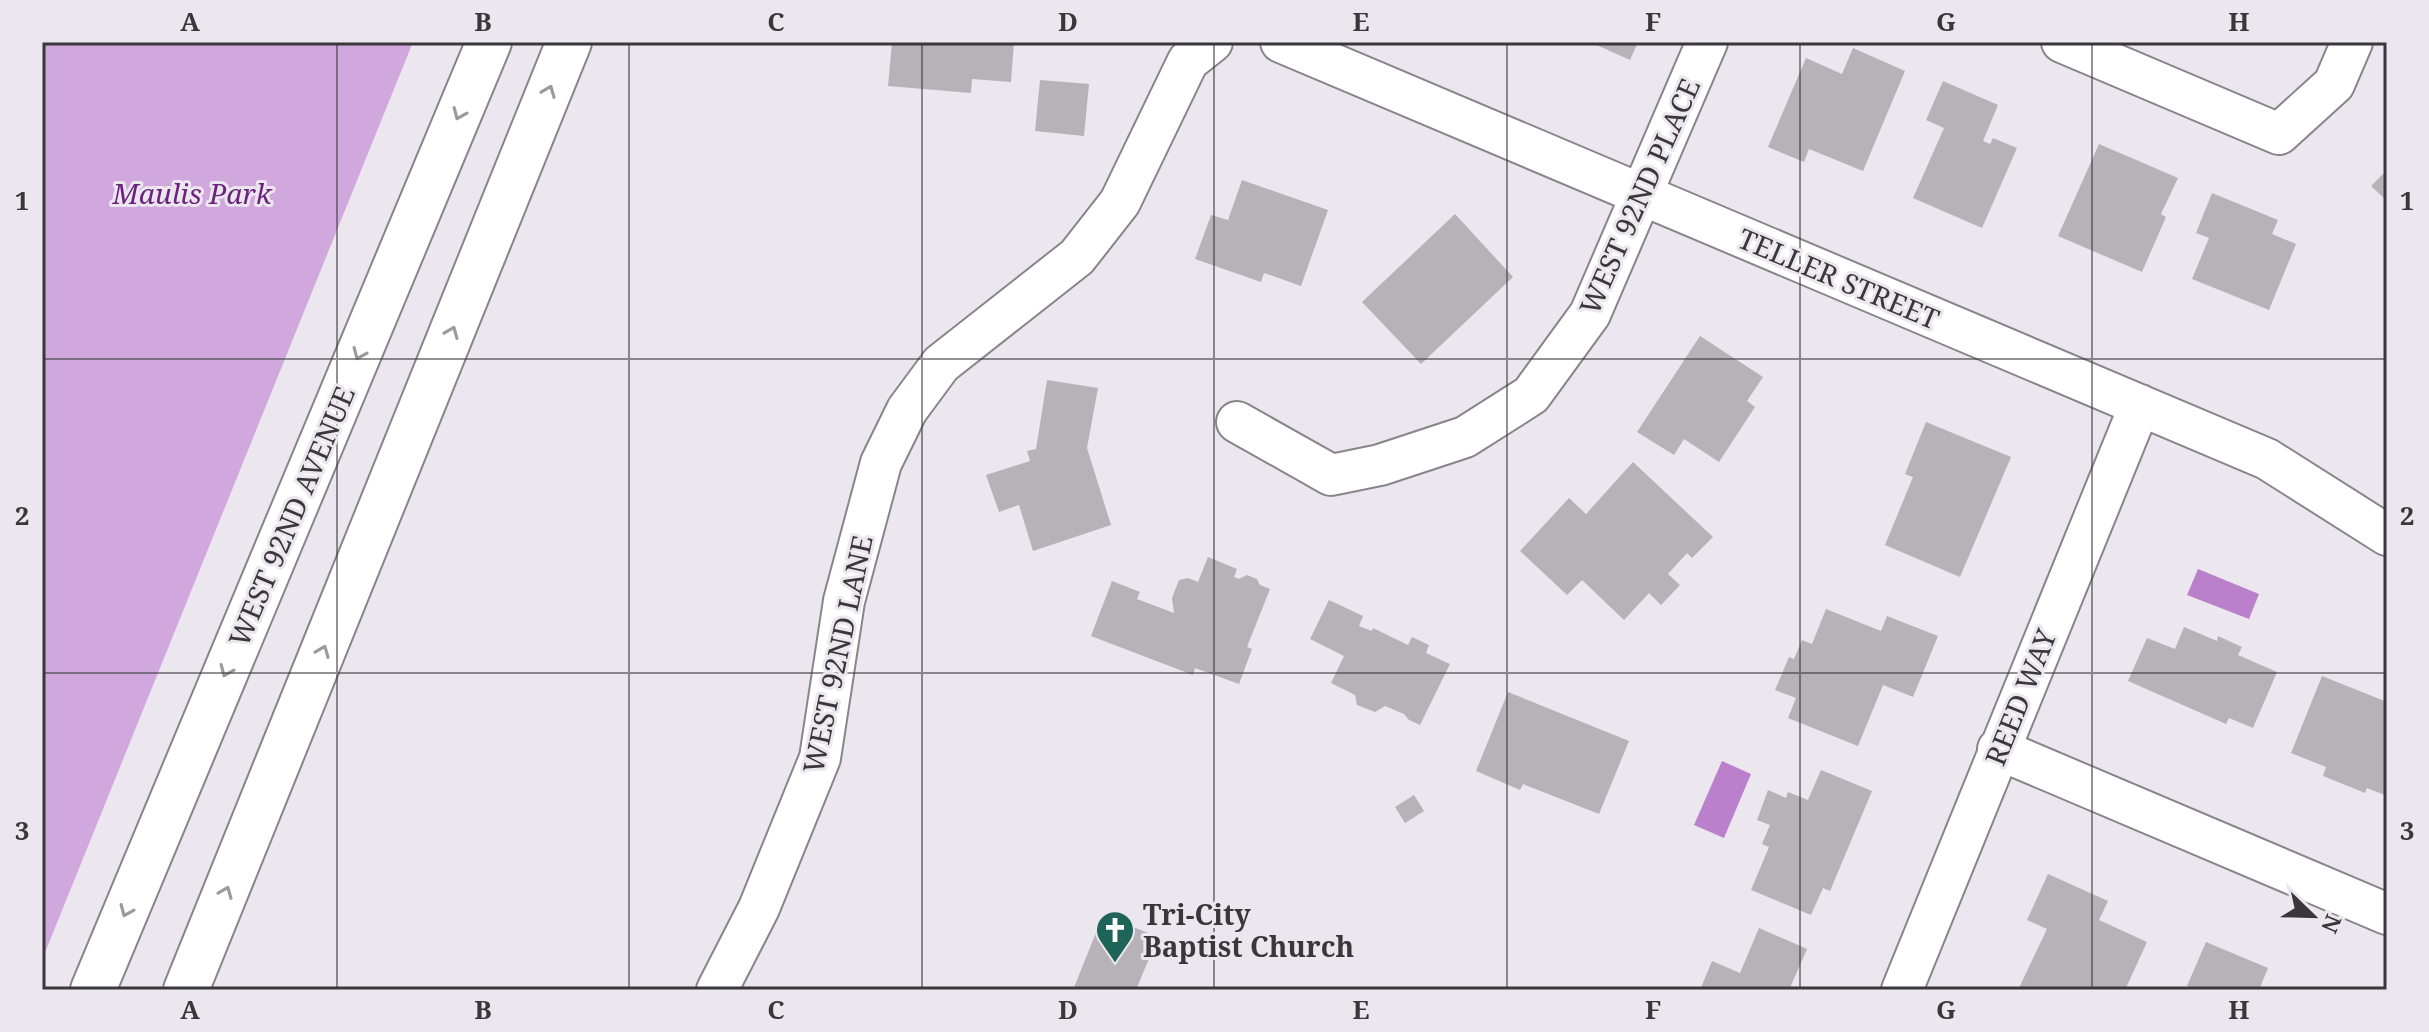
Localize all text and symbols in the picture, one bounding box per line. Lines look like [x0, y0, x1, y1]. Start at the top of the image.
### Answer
text: A [180, 3, 200, 39]
text: B [474, 3, 492, 39]
text: C [767, 3, 785, 39]
text: D [1058, 3, 1078, 39]
text: E [1353, 3, 1370, 39]
text: F [1645, 3, 1661, 39]
text: G [1936, 3, 1956, 39]
text: H [2228, 3, 2250, 39]
street label: WEST 92ND PLACE [1570, 72, 1708, 320]
one-way arrow [539, 84, 556, 98]
one-way arrow [452, 106, 468, 120]
park label: Maulis Park [111, 174, 273, 212]
text: 1 [15, 182, 29, 218]
text: 1 [2400, 182, 2414, 218]
street label: TELLER STREET [1733, 219, 1945, 337]
one-way arrow [442, 326, 459, 340]
one-way arrow [352, 346, 368, 360]
street label: WEST 92ND AVENUE [219, 380, 363, 652]
text: 2 [15, 497, 29, 533]
text: 2 [2400, 497, 2414, 533]
street label: WEST 92ND LANE [793, 532, 881, 776]
street label: REED WAY [1975, 623, 2065, 771]
one-way arrow [313, 645, 330, 659]
one-way arrow [219, 663, 236, 677]
text: 3 [15, 812, 29, 848]
text: 3 [2400, 812, 2414, 848]
north arrow [2273, 876, 2353, 956]
one-way arrow [216, 886, 233, 900]
place label: Tri-City Baptist Church [1143, 895, 1354, 965]
one-way arrow [119, 903, 135, 917]
church icon: Tri-City Baptist Church [1094, 909, 1136, 964]
text: N [2315, 910, 2350, 938]
text: A [180, 991, 200, 1027]
text: B [474, 991, 492, 1027]
text: C [767, 991, 785, 1027]
text: D [1058, 991, 1078, 1027]
text: E [1353, 991, 1370, 1027]
text: F [1645, 991, 1661, 1027]
text: G [1936, 991, 1956, 1027]
text: H [2228, 991, 2250, 1027]

